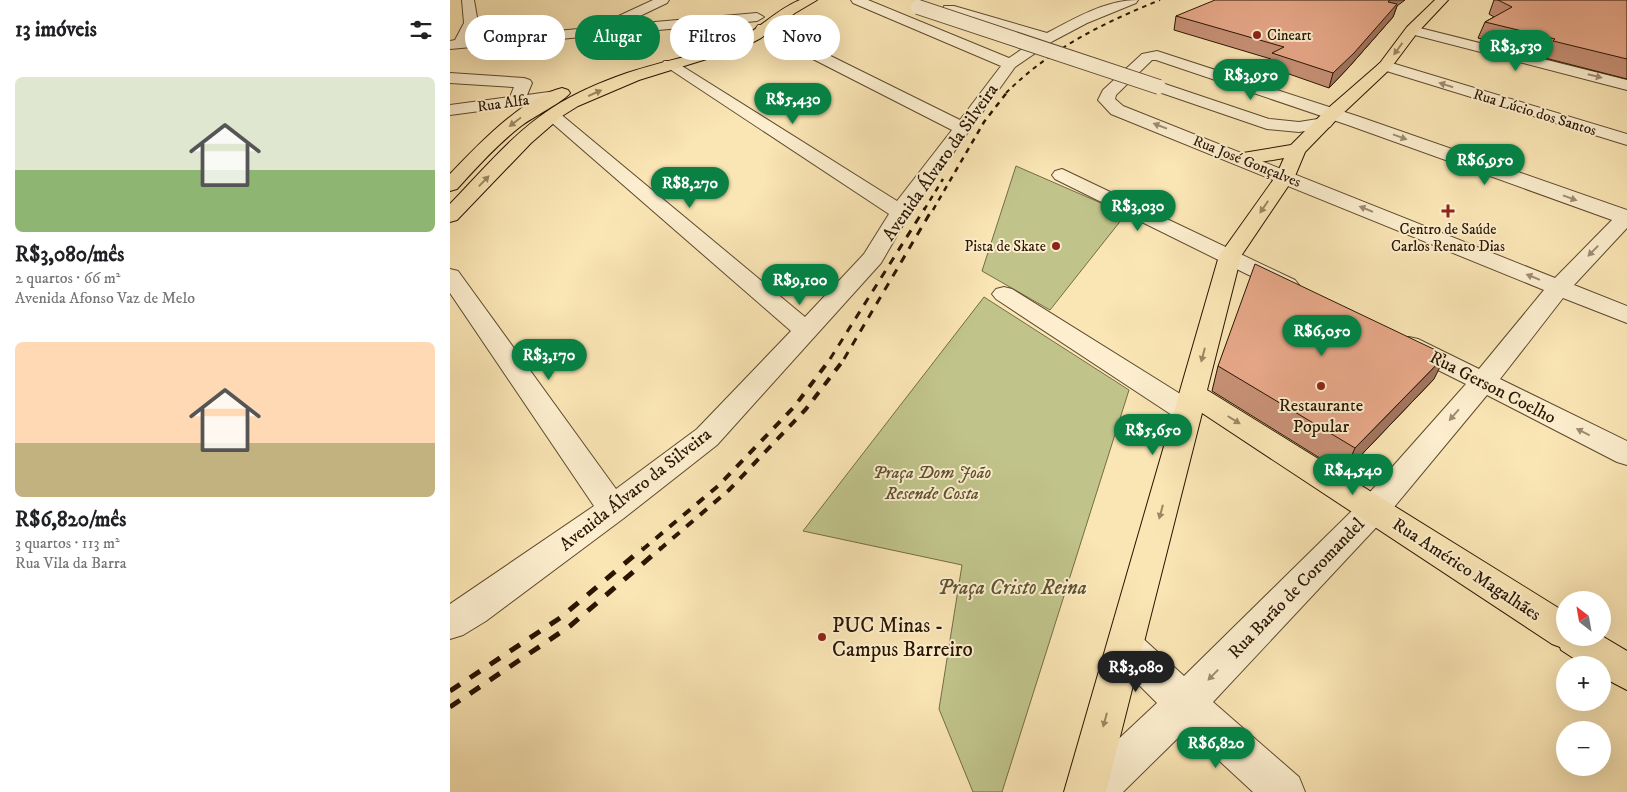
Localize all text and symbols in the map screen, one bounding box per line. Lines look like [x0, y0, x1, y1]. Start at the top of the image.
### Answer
chip: Comprar [465, 15, 565, 60]
chip: Alugar [575, 15, 660, 60]
chip: Filtros [670, 15, 754, 60]
chip: Novo [764, 15, 840, 60]
icon: filters [407, 16, 435, 44]
text: 13 imóveis [15, 17, 97, 43]
place label: Cineart [1267, 26, 1312, 45]
marker: Cineart [1251, 29, 1263, 41]
pin: R$3,530 [1470, 30, 1562, 72]
text: R$3,530 [1490, 36, 1542, 56]
one-way arrow [1392, 42, 1403, 55]
pin: R$3,950 [1205, 58, 1297, 101]
text: R$3,950 [1224, 65, 1278, 85]
one-way arrow [1587, 72, 1602, 80]
street label: Avenida Álvaro da Silveira [877, 79, 1004, 245]
one-way arrow [1439, 81, 1454, 89]
pin: R$5,430 [747, 82, 839, 125]
street label: Rua Lúcio dos Santos [1471, 85, 1599, 140]
one-way arrow [588, 88, 602, 96]
text: R$5,430 [765, 89, 821, 109]
street label: Rua Alfa [476, 90, 531, 117]
icon: home [180, 110, 270, 200]
one-way arrow [508, 116, 521, 127]
one-way arrow [1152, 122, 1167, 129]
street label: Rua José Gonçalves [1190, 131, 1304, 192]
one-way arrow [1393, 134, 1408, 142]
pin: R$6,950 [1439, 144, 1531, 186]
text: R$6,950 [1457, 150, 1513, 170]
pin: R$8,270 [644, 166, 736, 209]
text: R$8,270 [662, 173, 718, 193]
one-way arrow [478, 175, 490, 187]
pin: R$3,030 [1092, 190, 1184, 232]
one-way arrow [1562, 195, 1577, 202]
text: R$3,030 [1112, 196, 1164, 216]
one-way arrow [1259, 200, 1269, 214]
marker: Centro de Saúde Carlos Renato Dias [1441, 204, 1455, 218]
one-way arrow [1359, 205, 1374, 212]
place label: Centro de Saúde Carlos Renato Dias [1391, 220, 1505, 256]
place label: Pista de Skate [964, 237, 1046, 256]
marker: Pista de Skate [1050, 240, 1062, 252]
text: R$3,080/mês [15, 242, 124, 268]
one-way arrow [1587, 245, 1599, 257]
pin: R$9,100 [754, 264, 846, 306]
text: 2 quartos · 66 m² [15, 268, 120, 288]
text: R$9,100 [773, 270, 827, 290]
one-way arrow [1526, 272, 1540, 280]
text: Avenida Afonso Vaz de Melo [15, 288, 195, 308]
pin: R$6,050 [1276, 314, 1368, 357]
text: R$6,050 [1293, 321, 1351, 341]
pin: R$3,170 [503, 338, 595, 381]
text: R$3,170 [523, 345, 575, 365]
street label: Rua Gerson Coelho [1426, 347, 1560, 429]
one-way arrow [1199, 348, 1207, 363]
icon: home [180, 375, 270, 465]
marker: Restaurante Popular [1315, 380, 1327, 392]
place label: Restaurante Popular [1279, 395, 1363, 438]
one-way arrow [1449, 408, 1460, 421]
pin: R$5,650 [1107, 414, 1199, 456]
one-way arrow [1227, 415, 1240, 425]
text: R$5,650 [1125, 420, 1181, 440]
street label: Avenida Álvaro da Silveira [555, 423, 716, 556]
one-way arrow [1576, 428, 1591, 436]
pin: R$4,540 [1307, 454, 1399, 496]
text: R$4,540 [1324, 460, 1382, 480]
park label: Praça Dom João Resende Costa [873, 462, 991, 505]
one-way arrow [1157, 505, 1165, 520]
text: R$6,820/mês [15, 507, 126, 533]
street label: Rua Barão de Coromandel [1224, 513, 1370, 664]
street label: Rua Américo Magalhães [1388, 514, 1545, 626]
text: 3 quartos · 113 m² [15, 533, 120, 553]
text: Rua Vila da Barra [15, 553, 127, 573]
park label: Praça Cristo Reina [937, 575, 1087, 601]
north arrow [1556, 591, 1611, 646]
map controls [1556, 591, 1611, 776]
place label: PUC Minas - Campus Barreiro [832, 613, 973, 663]
marker: PUC Minas - Campus Barreiro [816, 631, 828, 643]
pin: R$3,080 [1090, 650, 1182, 693]
button: + [1556, 656, 1611, 711]
text: R$3,080 [1109, 657, 1163, 677]
one-way arrow [1207, 668, 1219, 680]
one-way arrow [1101, 712, 1109, 728]
button: − [1556, 721, 1611, 776]
pin: R$6,820 [1170, 726, 1262, 769]
text: R$6,820 [1188, 733, 1244, 753]

